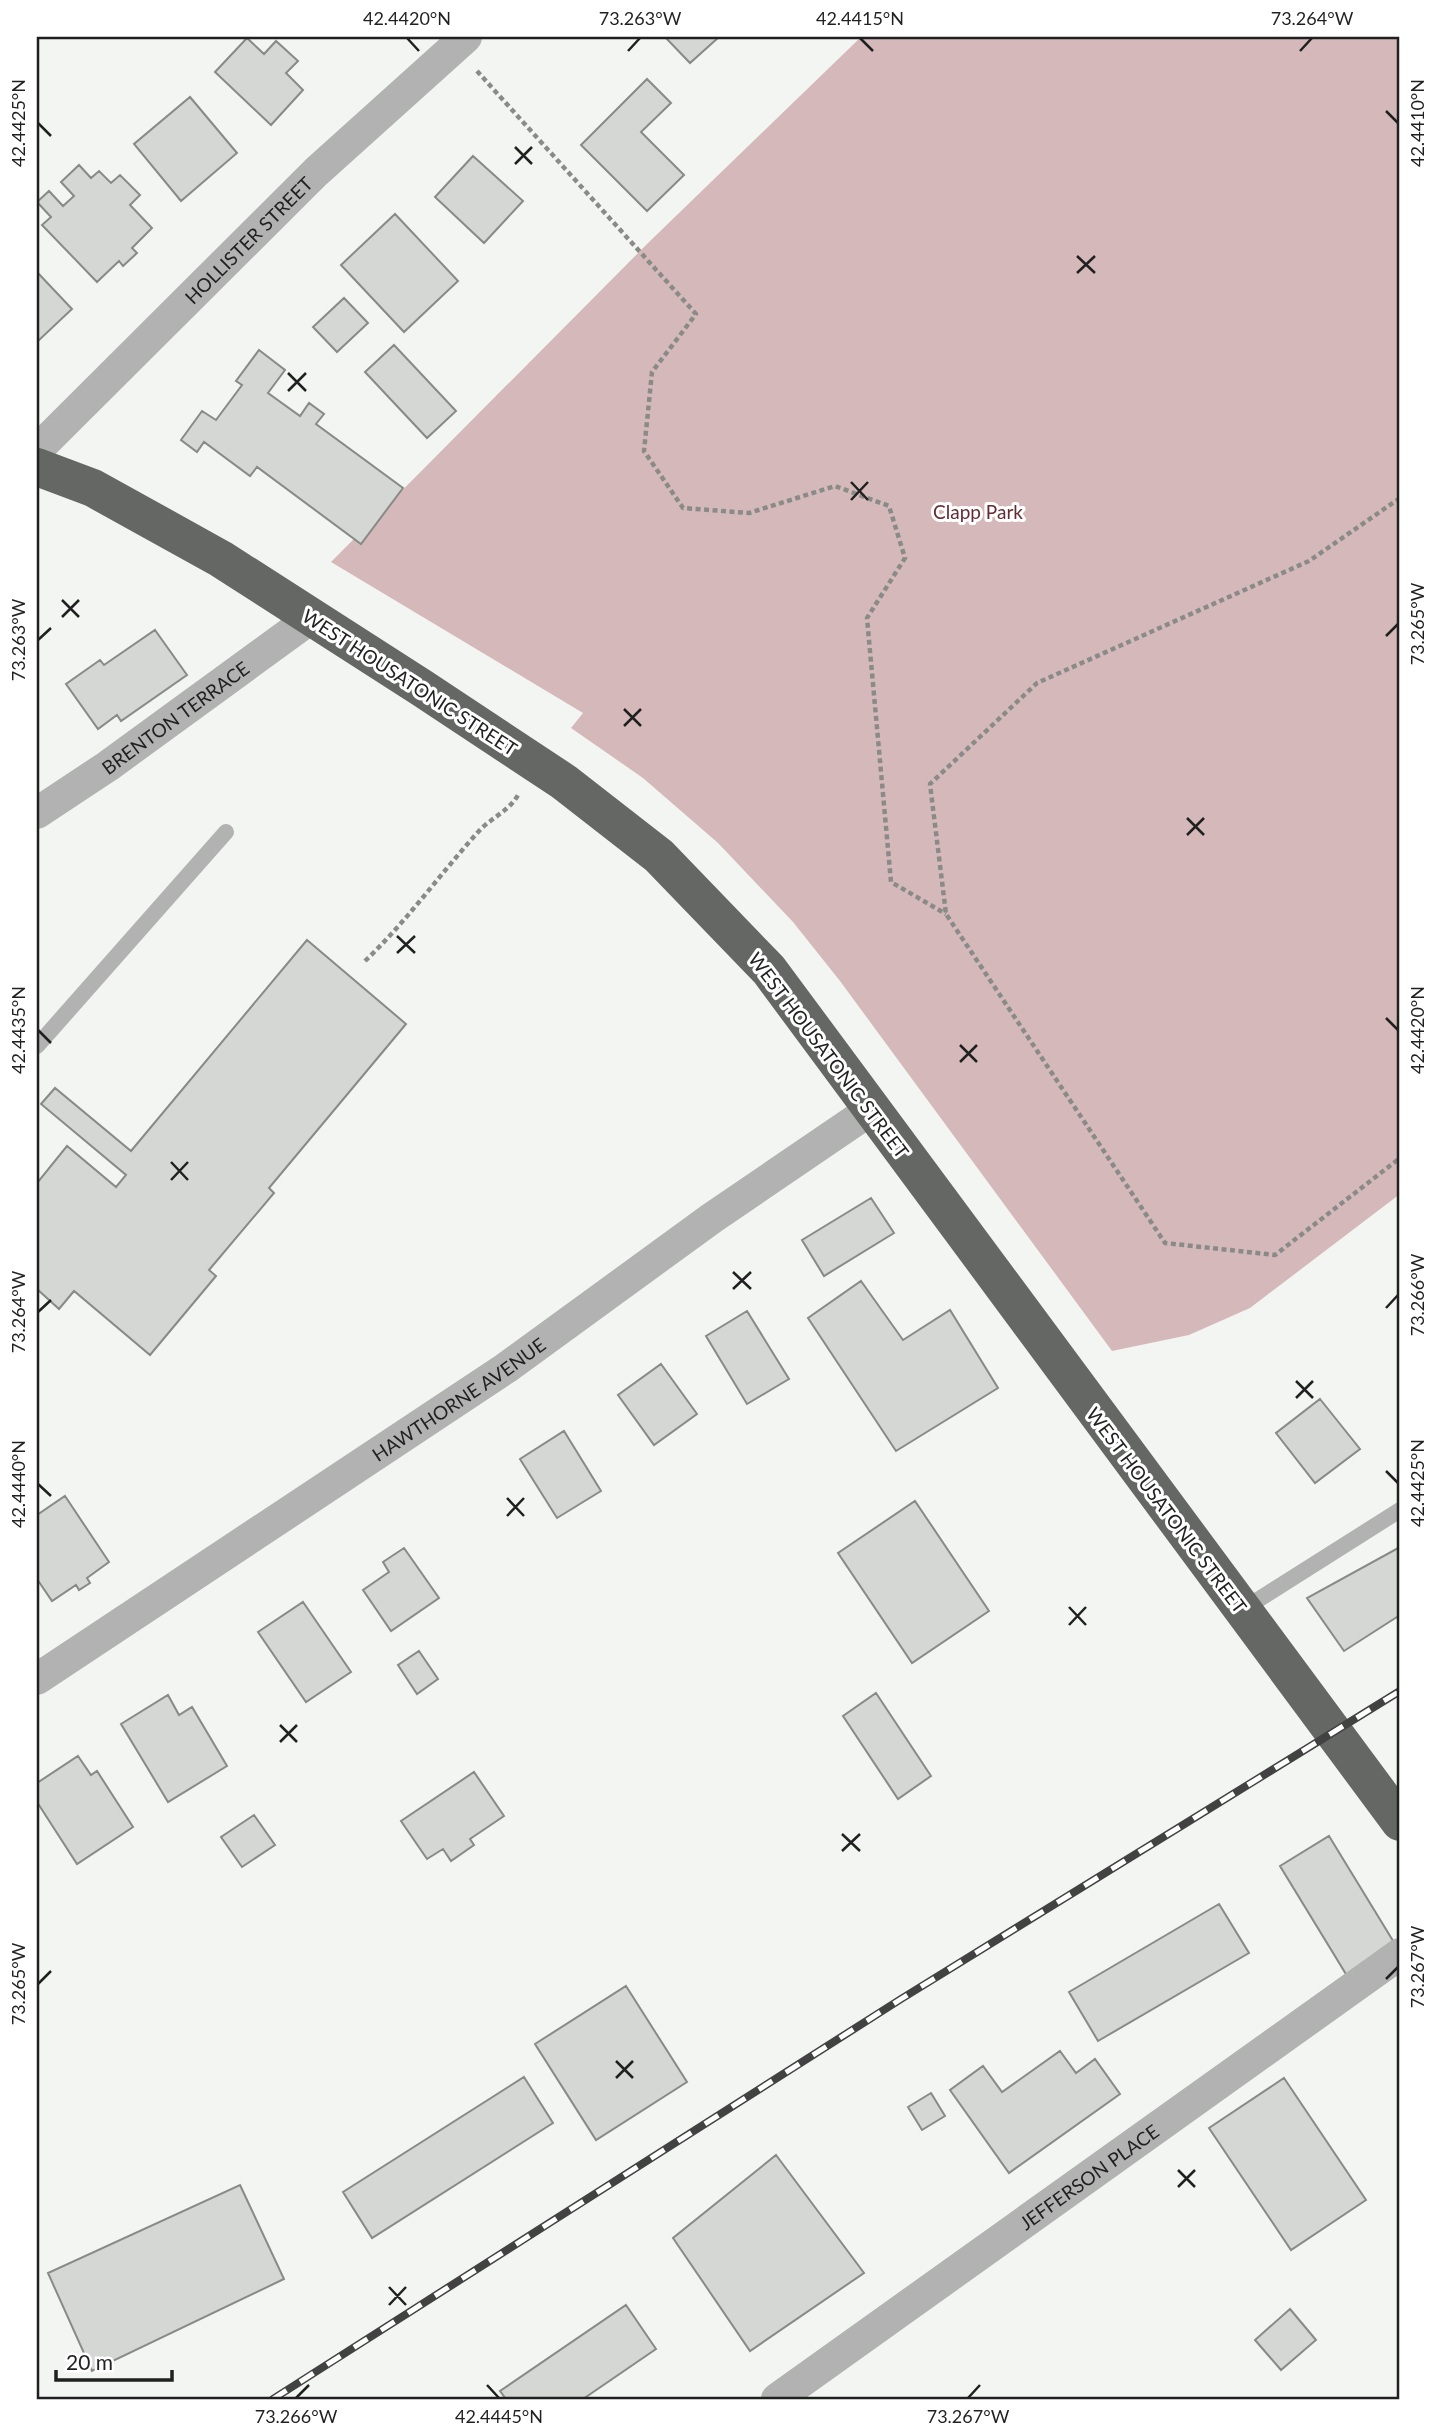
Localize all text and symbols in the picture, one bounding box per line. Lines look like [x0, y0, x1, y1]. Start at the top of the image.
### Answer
text: 42.4420°N [363, 7, 451, 29]
text: 73.263°W [599, 7, 682, 29]
text: 42.4415°N [816, 7, 904, 29]
text: 73.264°W [1271, 7, 1354, 29]
text: 42.4425°N [7, 79, 29, 167]
text: 42.4410°N [1406, 79, 1428, 167]
street label: HOLLISTER STREET [180, 171, 317, 308]
park label: Clapp Park [933, 500, 1023, 523]
text: 73.265°W [1406, 582, 1428, 665]
text: 73.263°W [7, 598, 29, 681]
street label: WEST HOUSATONIC STREET [298, 604, 522, 760]
street label: BRENTON TERRACE [97, 656, 253, 778]
street label: WEST HOUSATONIC STREET [744, 948, 914, 1162]
text: 42.4435°N [7, 986, 29, 1074]
text: 42.4420°N [1406, 986, 1428, 1074]
text: 73.266°W [1406, 1253, 1428, 1336]
text: 73.264°W [7, 1270, 29, 1353]
street label: HAWTHORNE AVENUE [367, 1332, 549, 1465]
street label: WEST HOUSATONIC STREET [1082, 1403, 1252, 1617]
text: 42.4425°N [1406, 1439, 1428, 1527]
text: 42.4440°N [7, 1440, 29, 1528]
text: 73.267°W [1406, 1925, 1428, 2008]
text: 73.265°W [7, 1942, 29, 2025]
street label: JEFFERSON PLACE [1015, 2119, 1163, 2234]
scale bar [56, 2338, 172, 2382]
text: 20 m [66, 2349, 113, 2374]
text: 73.266°W [255, 2405, 338, 2427]
text: 42.4445°N [455, 2405, 543, 2427]
text: 73.267°W [927, 2405, 1010, 2427]

